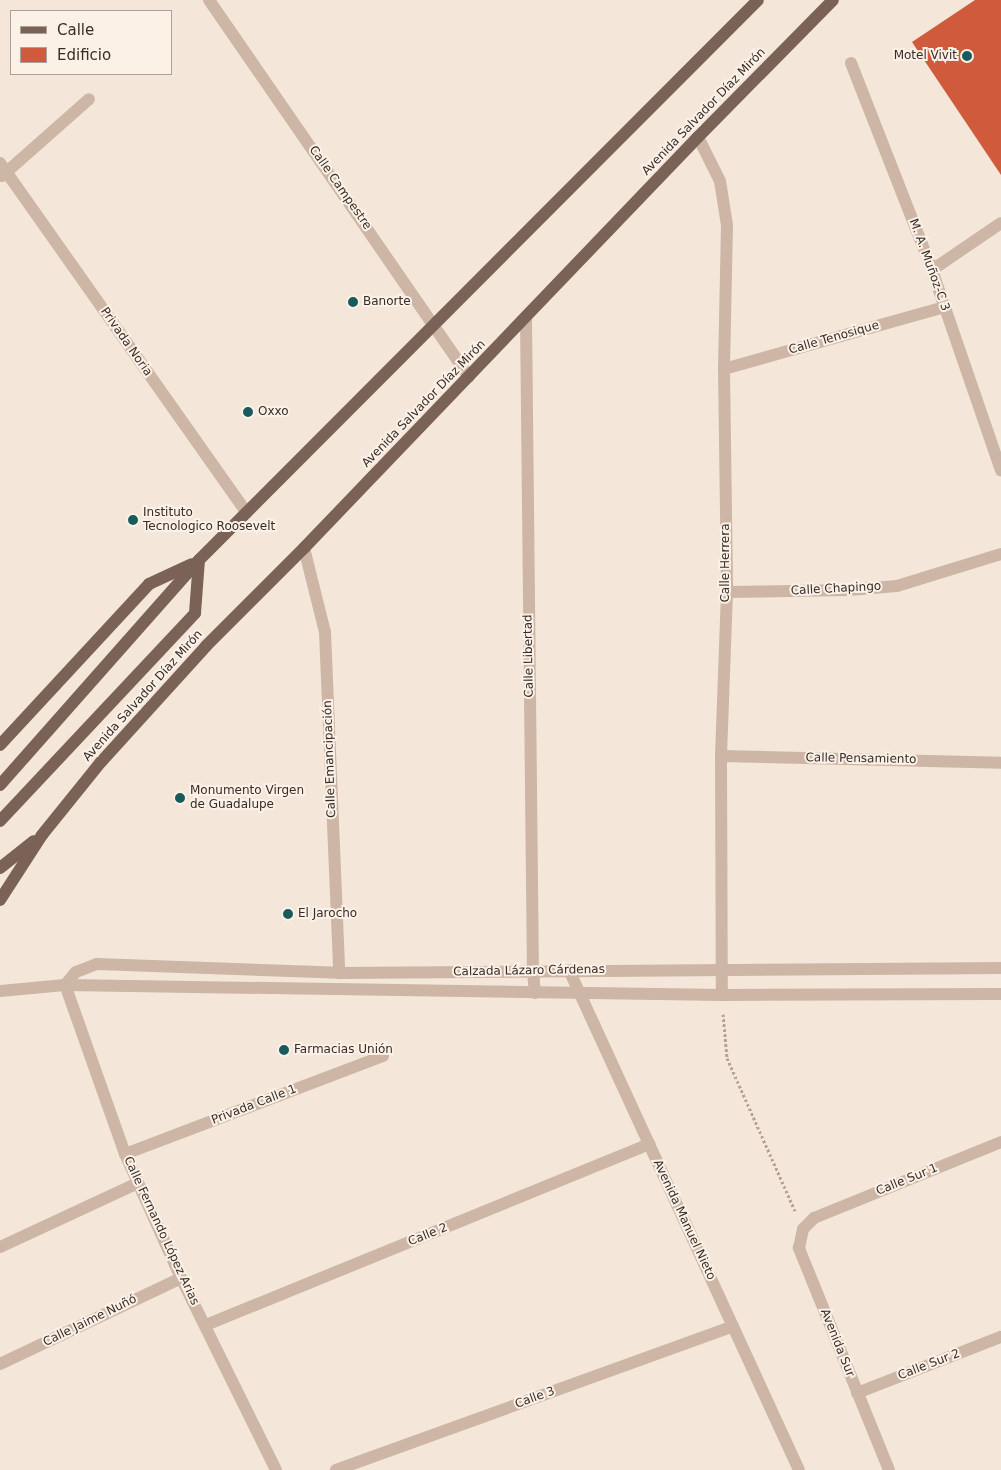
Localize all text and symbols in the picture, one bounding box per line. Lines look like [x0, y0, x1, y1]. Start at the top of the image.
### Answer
legend [10, 10, 172, 75]
text: Calle [57, 21, 94, 39]
street label: Avenida Salvador Díaz Mirón [639, 45, 769, 179]
text: Edificio [57, 46, 111, 64]
place label: Motel Vivit [894, 49, 957, 63]
marker: Motel Vivit [961, 50, 973, 62]
street label: Calle Campestre [306, 143, 374, 233]
street label: M. A. Muñoz-C 3 [906, 217, 952, 313]
place label: Banorte [363, 295, 411, 309]
marker: Banorte [347, 296, 359, 308]
street label: Privada Noria [97, 305, 155, 379]
street label: Calle Tenosique [787, 318, 881, 358]
street label: Avenida Salvador Díaz Mirón [359, 337, 489, 471]
place label: Oxxo [258, 405, 289, 419]
marker: Oxxo [242, 406, 254, 418]
place label: Instituto Tecnologico Roosevelt [143, 506, 275, 534]
marker: Instituto Tecnologico Roosevelt [127, 514, 139, 526]
street label: Calle Herrera [719, 523, 733, 603]
street label: Calle Chapingo [790, 579, 882, 599]
street label: Calle Libertad [521, 614, 537, 698]
street label: Avenida Salvador Díaz Mirón [80, 627, 206, 765]
street label: Calle Emancipación [321, 700, 339, 818]
street label: Calle Pensamiento [805, 751, 917, 767]
place label: Monumento Virgen de Guadalupe [190, 784, 304, 812]
marker: Monumento Virgen de Guadalupe [174, 792, 186, 804]
place label: El Jarocho [298, 907, 357, 921]
marker: El Jarocho [282, 908, 294, 920]
street label: Calzada Lázaro Cárdenas [453, 962, 605, 980]
place label: Farmacias Unión [294, 1043, 393, 1057]
marker: Farmacias Unión [278, 1044, 290, 1056]
street label: Privada Calle 1 [210, 1082, 298, 1128]
street label: Calle Fernando López Arias [120, 1154, 202, 1308]
street label: Avenida Manuel Nieto [650, 1158, 718, 1282]
street label: Calle Sur 1 [874, 1161, 940, 1199]
street label: Calle 2 [406, 1221, 450, 1249]
street label: Calle Jaime Nuñó [41, 1292, 139, 1350]
street label: Avenida Sur [817, 1307, 857, 1379]
street label: Calle Sur 2 [896, 1347, 962, 1383]
street label: Calle 3 [513, 1384, 557, 1412]

